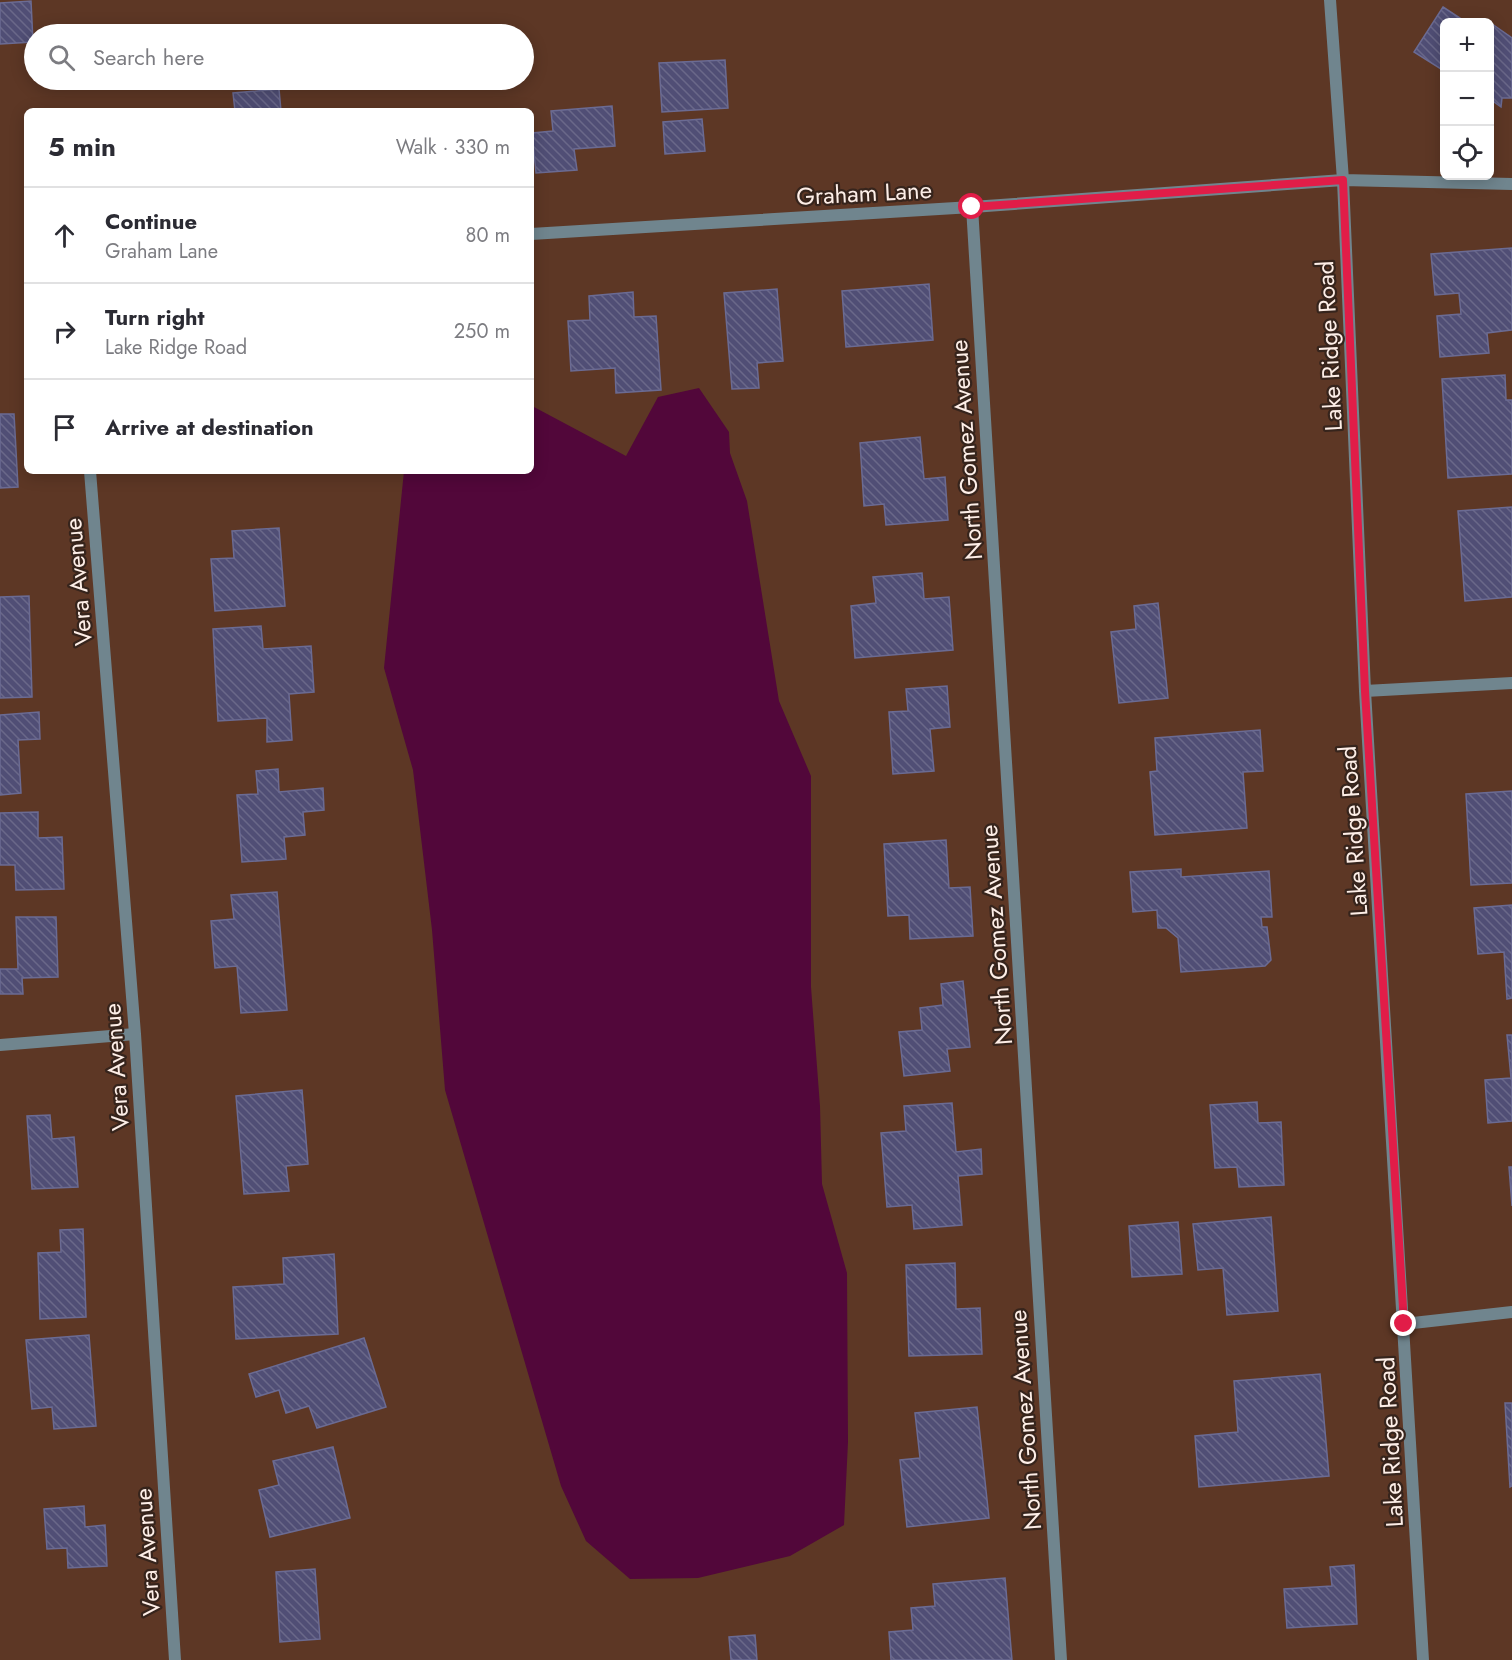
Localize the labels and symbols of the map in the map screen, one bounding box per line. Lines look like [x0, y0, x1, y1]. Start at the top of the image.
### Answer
street label: Graham Lane [795, 172, 933, 214]
route start [958, 193, 984, 219]
street label: Lake Ridge Road [1307, 260, 1351, 432]
street label: North Gomez Avenue [941, 339, 991, 561]
street label: Vera Avenue [55, 517, 101, 647]
street label: Lake Ridge Road [1330, 745, 1376, 917]
street label: North Gomez Avenue [971, 824, 1021, 1046]
street label: Vera Avenue [94, 1002, 138, 1132]
street label: North Gomez Avenue [1000, 1309, 1050, 1531]
route end [1390, 1310, 1416, 1336]
street label: Lake Ridge Road [1368, 1356, 1412, 1528]
street label: Vera Avenue [125, 1487, 169, 1617]

